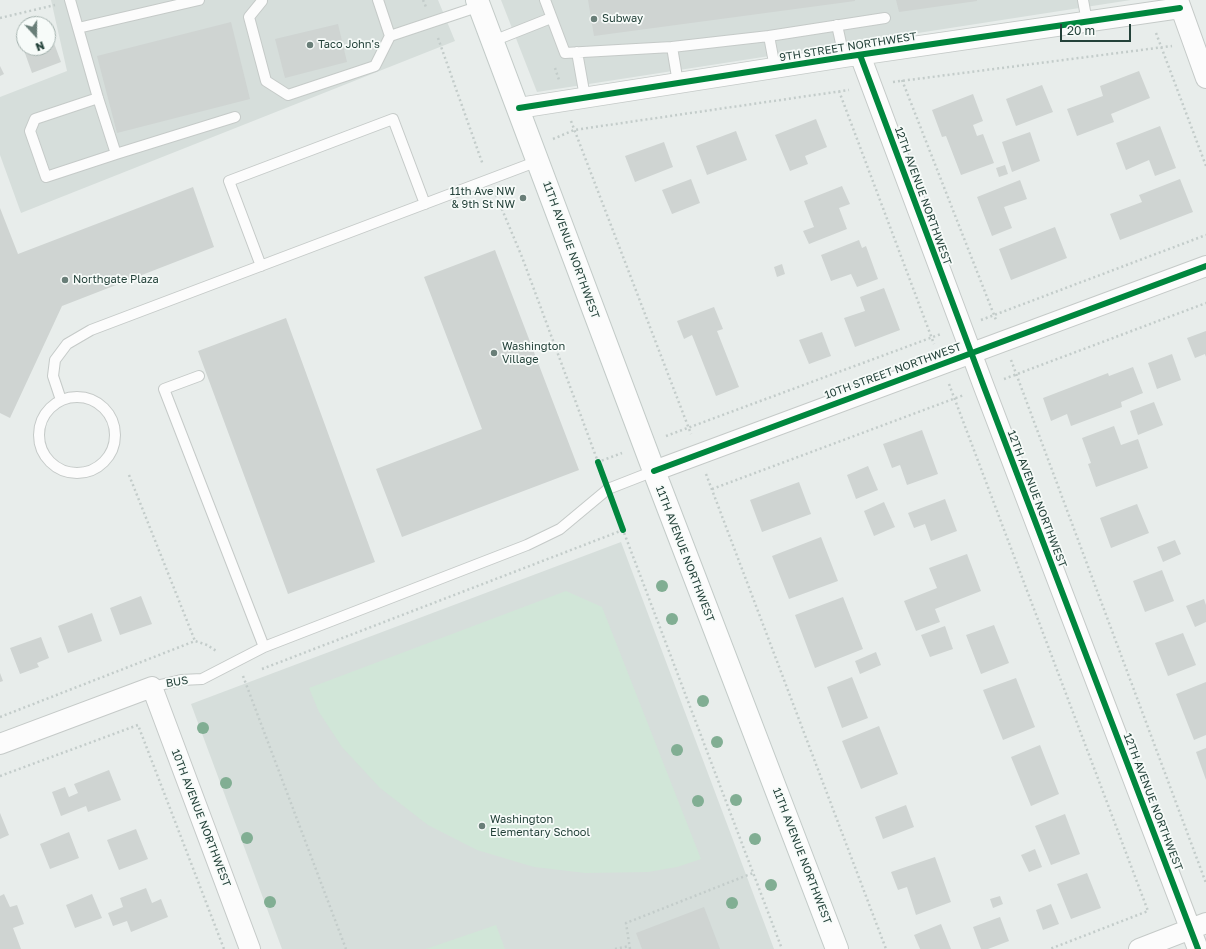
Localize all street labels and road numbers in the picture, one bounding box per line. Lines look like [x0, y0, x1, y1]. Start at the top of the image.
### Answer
street label: 9TH STREET NORTHWEST [778, 30, 918, 64]
street label: 12TH AVENUE NORTHWEST [892, 125, 954, 267]
street label: 11TH AVENUE NORTHWEST [540, 180, 602, 320]
street label: 10TH STREET NORTHWEST [823, 340, 963, 402]
street label: 12TH AVENUE NORTHWEST [1005, 428, 1069, 570]
street label: 11TH AVENUE NORTHWEST [653, 484, 717, 624]
street label: BUS [165, 674, 189, 690]
street label: 12TH AVENUE NORTHWEST [1121, 731, 1185, 873]
street label: 10TH AVENUE NORTHWEST [169, 747, 233, 889]
street label: 11TH AVENUE NORTHWEST [770, 786, 834, 926]

